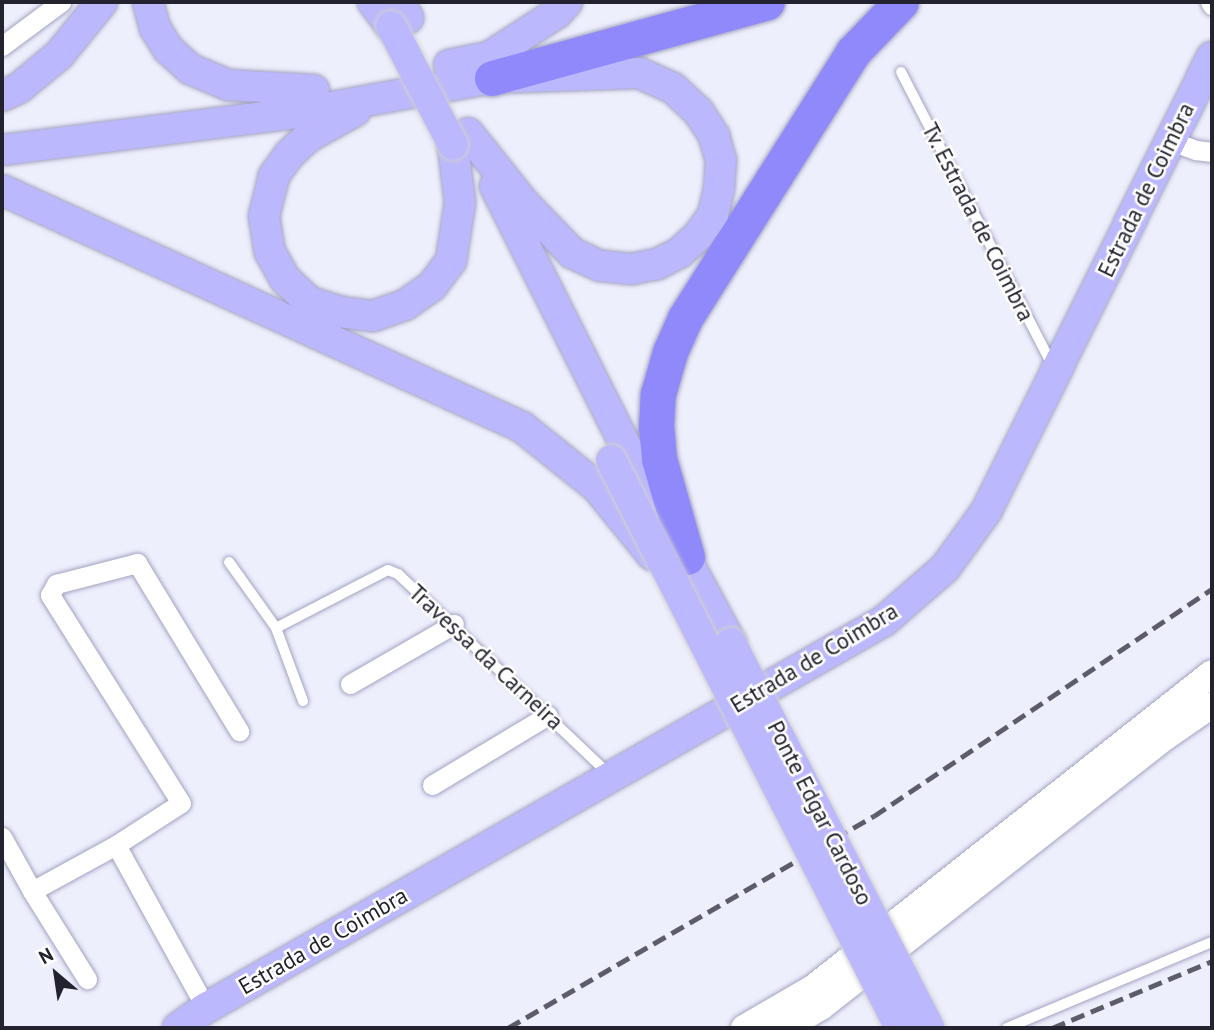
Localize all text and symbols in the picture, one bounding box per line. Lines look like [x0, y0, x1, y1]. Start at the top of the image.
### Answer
street label: Estrada de Coimbra [1092, 98, 1200, 282]
street label: Tv. Estrada de Coimbra [916, 117, 1040, 327]
street label: Travessa da Carneira [403, 579, 569, 735]
street label: Estrada de Coimbra [725, 597, 903, 719]
street label: Ponte Edgar Cardoso [762, 716, 878, 910]
street label: Estrada de Coimbra [234, 881, 412, 1001]
north arrow [21, 939, 91, 1009]
text: N [35, 942, 57, 969]

